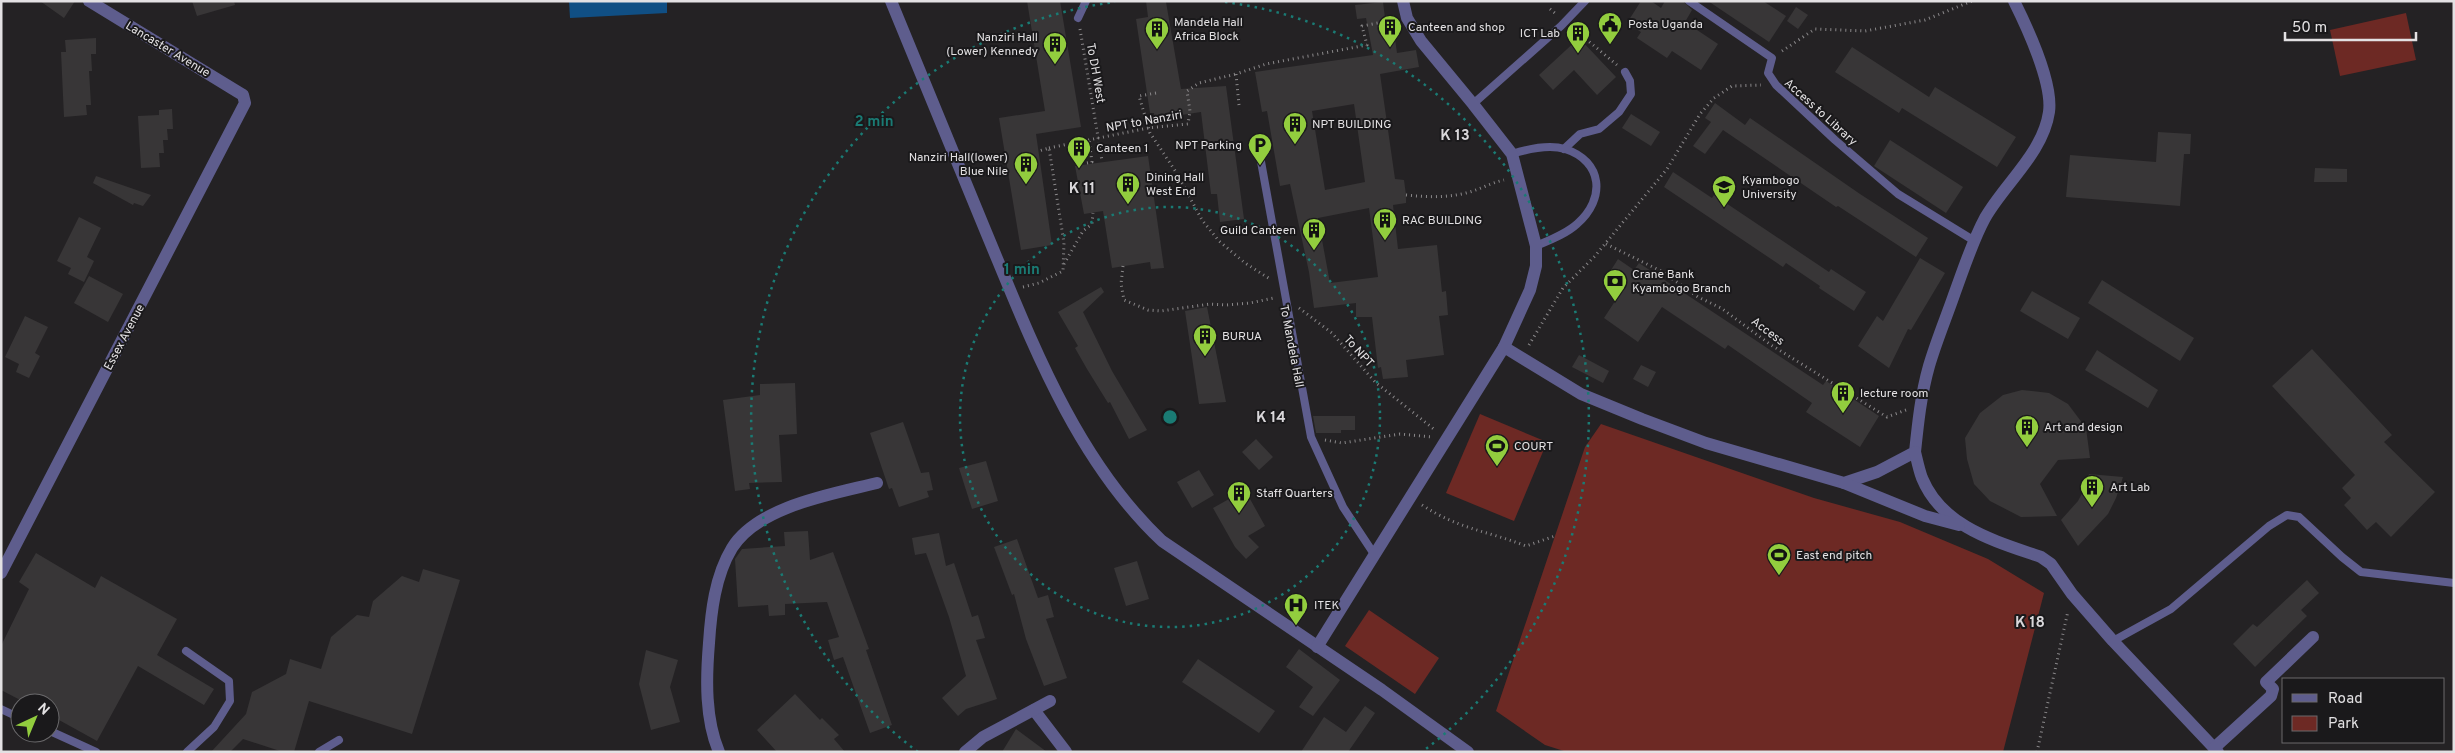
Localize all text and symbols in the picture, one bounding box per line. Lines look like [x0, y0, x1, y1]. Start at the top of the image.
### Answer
scale bar [2285, 10, 2416, 42]
public building icon: Posta Uganda [1597, 11, 1623, 45]
building icon: Canteen and shop [1377, 14, 1403, 48]
place label: Mandela Hall Africa Block [1174, 15, 1243, 45]
building icon: Mandela Hall Africa Block [1144, 16, 1170, 50]
place label: Posta Uganda [1628, 17, 1703, 33]
street label: Lancaster Avenue [122, 18, 213, 81]
text: 50 m [2292, 19, 2327, 38]
place label: Canteen and shop [1408, 20, 1505, 36]
building icon: ICT Lab [1565, 20, 1591, 54]
place label: ICT Lab [1520, 26, 1560, 42]
place label: Nanziri Hall (Lower) Kennedy [946, 30, 1038, 60]
building icon: Nanziri Hall (Lower) Kennedy [1042, 31, 1068, 65]
street label: To DH West [1082, 42, 1108, 104]
street label: Access to Library [1780, 76, 1860, 150]
street label: NPT to Nanziri [1105, 107, 1184, 137]
building icon: NPT BUILDING [1282, 111, 1308, 145]
text: 2 min [854, 113, 894, 132]
place label: NPT BUILDING [1312, 117, 1392, 133]
district label: K 13 [1440, 127, 1470, 146]
parking icon: NPT Parking [1247, 132, 1273, 166]
building icon: Canteen 1 [1066, 135, 1092, 169]
place label: NPT Parking [1175, 138, 1242, 154]
place label: Canteen 1 [1096, 141, 1149, 157]
place label: Nanziri Hall(lower) Blue Nile [909, 150, 1008, 180]
building icon: Nanziri Hall(lower) Blue Nile [1013, 151, 1039, 185]
place label: Dining Hall West End [1146, 170, 1204, 200]
building icon: Dining Hall West End [1115, 171, 1141, 205]
place label: Kyambogo University [1742, 173, 1800, 203]
school or university icon: Kyambogo University [1711, 174, 1737, 208]
district label: K 11 [1069, 180, 1095, 199]
building icon: RAC BUILDING [1372, 207, 1398, 241]
place label: RAC BUILDING [1402, 213, 1482, 229]
building icon: Guild Canteen [1301, 217, 1327, 251]
place label: Guild Canteen [1220, 223, 1296, 239]
text: 1 min [1004, 261, 1040, 280]
place label: Crane Bank Kyambogo Branch [1632, 267, 1731, 297]
bank icon: Crane Bank Kyambogo Branch [1602, 268, 1628, 302]
street label: Essex Avenue [101, 302, 149, 373]
street label: To Mandela Hall [1275, 303, 1307, 389]
street label: Access [1747, 314, 1787, 350]
building icon: BURUA [1192, 323, 1218, 357]
place label: BURUA [1222, 329, 1262, 345]
street label: To NPT [1340, 332, 1377, 371]
building icon: lecture room [1830, 380, 1856, 414]
place label: lecture room [1860, 386, 1928, 402]
centre of rings [1161, 408, 1179, 426]
district label: K 14 [1256, 409, 1286, 428]
building icon: Art and design [2014, 414, 2040, 448]
place label: Art and design [2044, 420, 2123, 436]
sports icon: COURT [1484, 433, 1510, 467]
place label: COURT [1514, 439, 1553, 455]
building icon: Art Lab [2079, 474, 2105, 508]
building icon: Staff Quarters [1226, 480, 1252, 514]
place label: Art Lab [2110, 480, 2150, 496]
place label: Staff Quarters [1256, 486, 1333, 502]
sports icon: East end pitch [1766, 542, 1792, 576]
place label: East end pitch [1796, 548, 1872, 564]
hospital icon: ITEK [1283, 592, 1309, 626]
place label: ITEK [1314, 598, 1339, 614]
district label: K 18 [2015, 614, 2045, 633]
legend [2282, 678, 2445, 743]
text: Road [2328, 690, 2363, 709]
north arrow [10, 693, 60, 743]
text: N [33, 700, 53, 719]
text: Park [2328, 715, 2359, 734]

